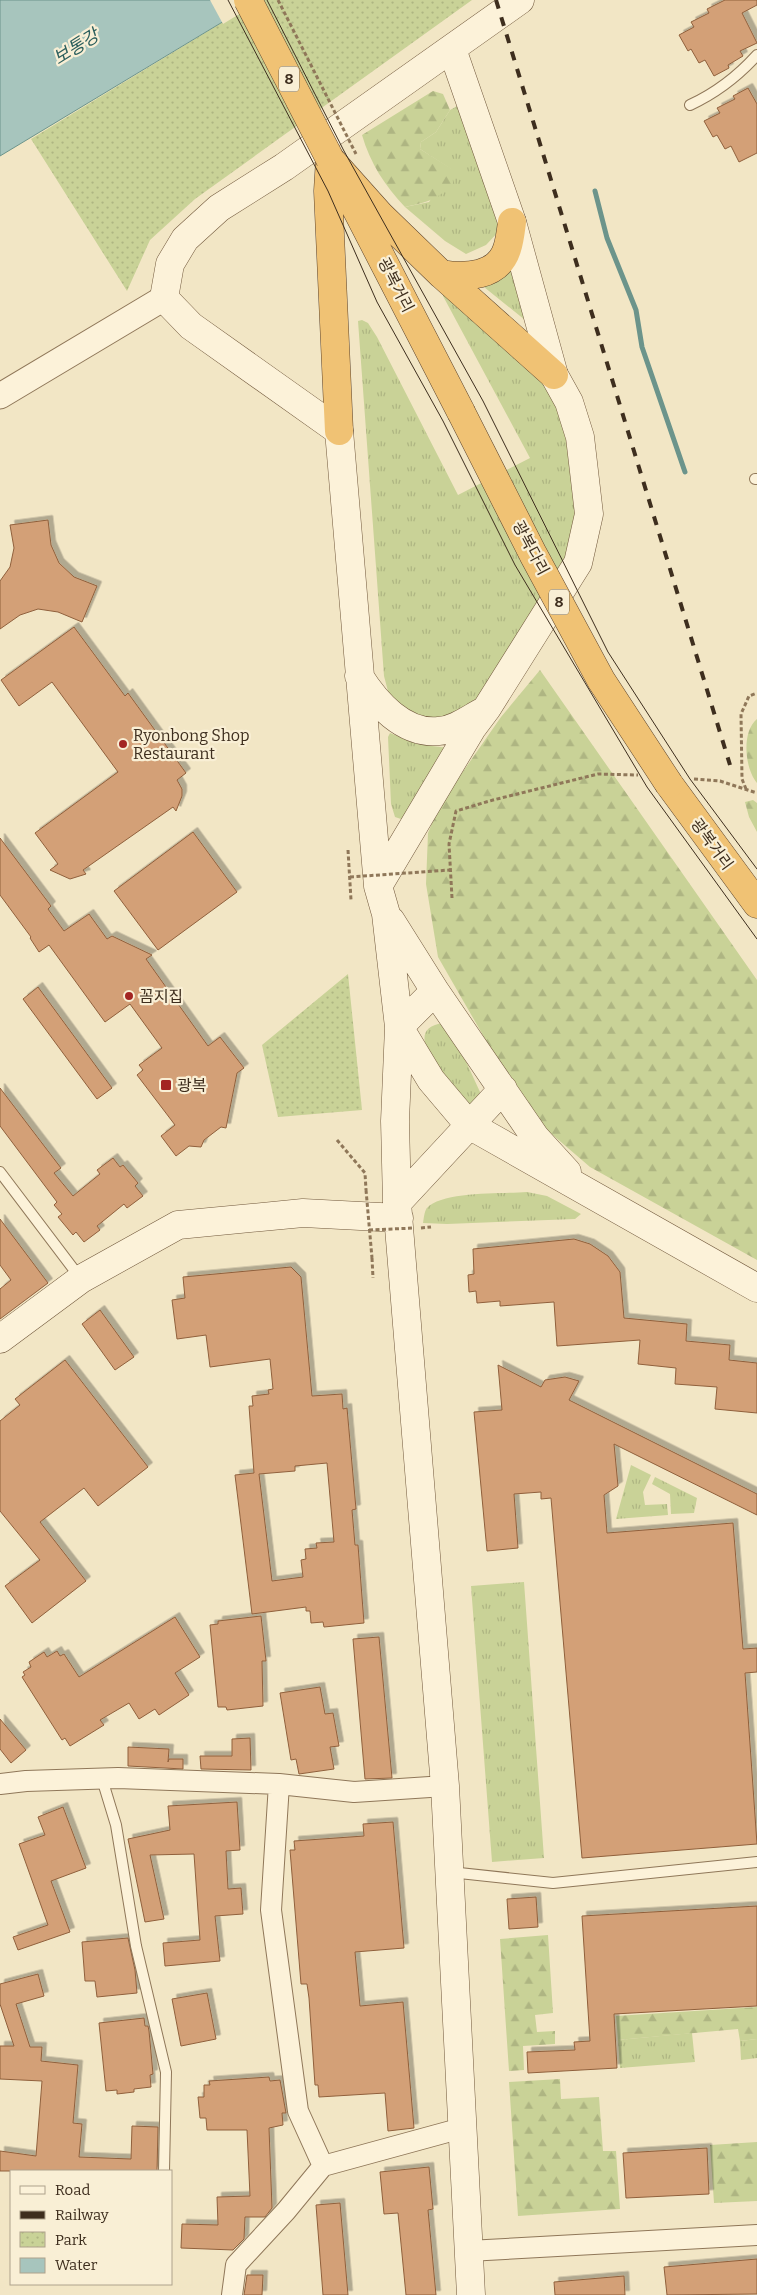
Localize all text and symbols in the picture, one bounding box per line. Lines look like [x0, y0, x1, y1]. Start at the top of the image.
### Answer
water label: 보통강 [49, 23, 105, 69]
road number: 8 [279, 66, 299, 92]
street label: 광복거리 [374, 254, 418, 316]
street label: 광복다리 [509, 518, 553, 578]
road number: 8 [549, 590, 569, 614]
place label: Ryonbong Shop Restaurant [133, 726, 250, 763]
marker: Ryonbong Shop Restaurant [117, 738, 129, 750]
street label: 광복거리 [687, 815, 737, 873]
place label: 꼼지집 [139, 987, 183, 1006]
marker: 꼼지집 [123, 990, 135, 1002]
place label: 광복 [177, 1076, 206, 1095]
marker: 광복 [159, 1078, 173, 1092]
legend [10, 2170, 172, 2285]
text: Road [55, 2181, 90, 2199]
text: Railway [55, 2206, 109, 2224]
text: Park [55, 2231, 87, 2249]
text: Water [55, 2256, 98, 2274]

